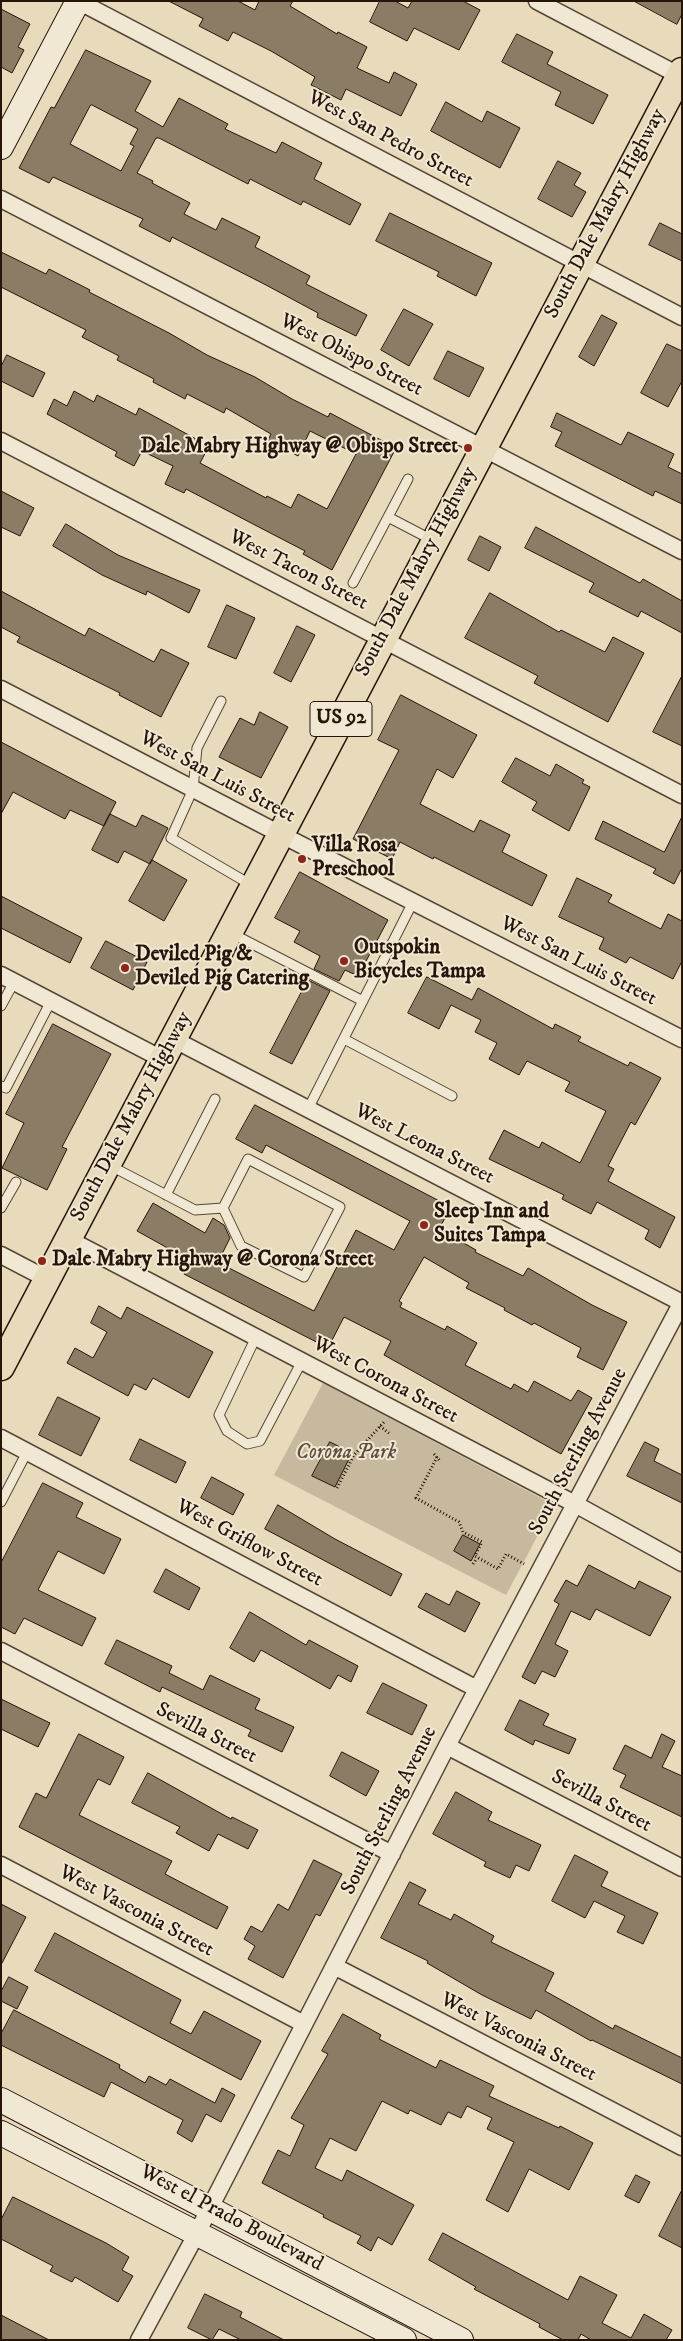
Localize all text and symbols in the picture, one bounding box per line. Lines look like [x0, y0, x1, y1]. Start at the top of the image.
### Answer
street label: West San Pedro Street [303, 86, 477, 194]
street label: South Dale Mabry Highway [540, 105, 672, 323]
street label: West Obispo Street [275, 309, 427, 403]
place label: Dale Mabry Highway @ Obispo Street [141, 435, 458, 461]
marker: Dale Mabry Highway @ Obispo Street [462, 442, 474, 454]
street label: South Dale Mabry Highway [351, 463, 483, 681]
street label: West Tacon Street [224, 525, 372, 617]
road number: US 92 [310, 702, 372, 736]
street label: West San Luis Street [135, 726, 299, 830]
place label: Villa Rosa Preschool [312, 834, 397, 884]
marker: Villa Rosa Preschool [296, 853, 308, 865]
street label: West San Luis Street [495, 912, 661, 1012]
place label: Outspokin Bicycles Tampa [354, 936, 485, 986]
place label: Deviled Pig & Deviled Pig Catering [135, 943, 309, 993]
marker: Outspokin Bicycles Tampa [338, 955, 350, 967]
marker: Deviled Pig & Deviled Pig Catering [119, 962, 131, 974]
street label: South Dale Mabry Highway [66, 1008, 198, 1226]
street label: West Leona Street [350, 1099, 498, 1191]
place label: Sleep Inn and Suites Tampa [434, 1200, 549, 1250]
marker: Sleep Inn and Suites Tampa [418, 1219, 430, 1231]
place label: Dale Mabry Highway @ Corona Street [52, 1248, 374, 1274]
marker: Dale Mabry Highway @ Corona Street [36, 1255, 48, 1267]
street label: West Corona Street [308, 1332, 462, 1430]
street label: South Sterling Avenue [524, 1364, 634, 1540]
park label: Corona Park [296, 1441, 396, 1467]
street label: West Griflow Street [171, 1495, 327, 1593]
street label: Sevilla Street [151, 1698, 261, 1770]
street label: South Sterling Avenue [337, 1723, 443, 1899]
street label: Sevilla Street [546, 1765, 656, 1839]
street label: West Vasconia Street [54, 1861, 218, 1963]
street label: West Vasconia Street [436, 1988, 600, 2088]
street label: West el Prado Boulevard [135, 2160, 327, 2278]

